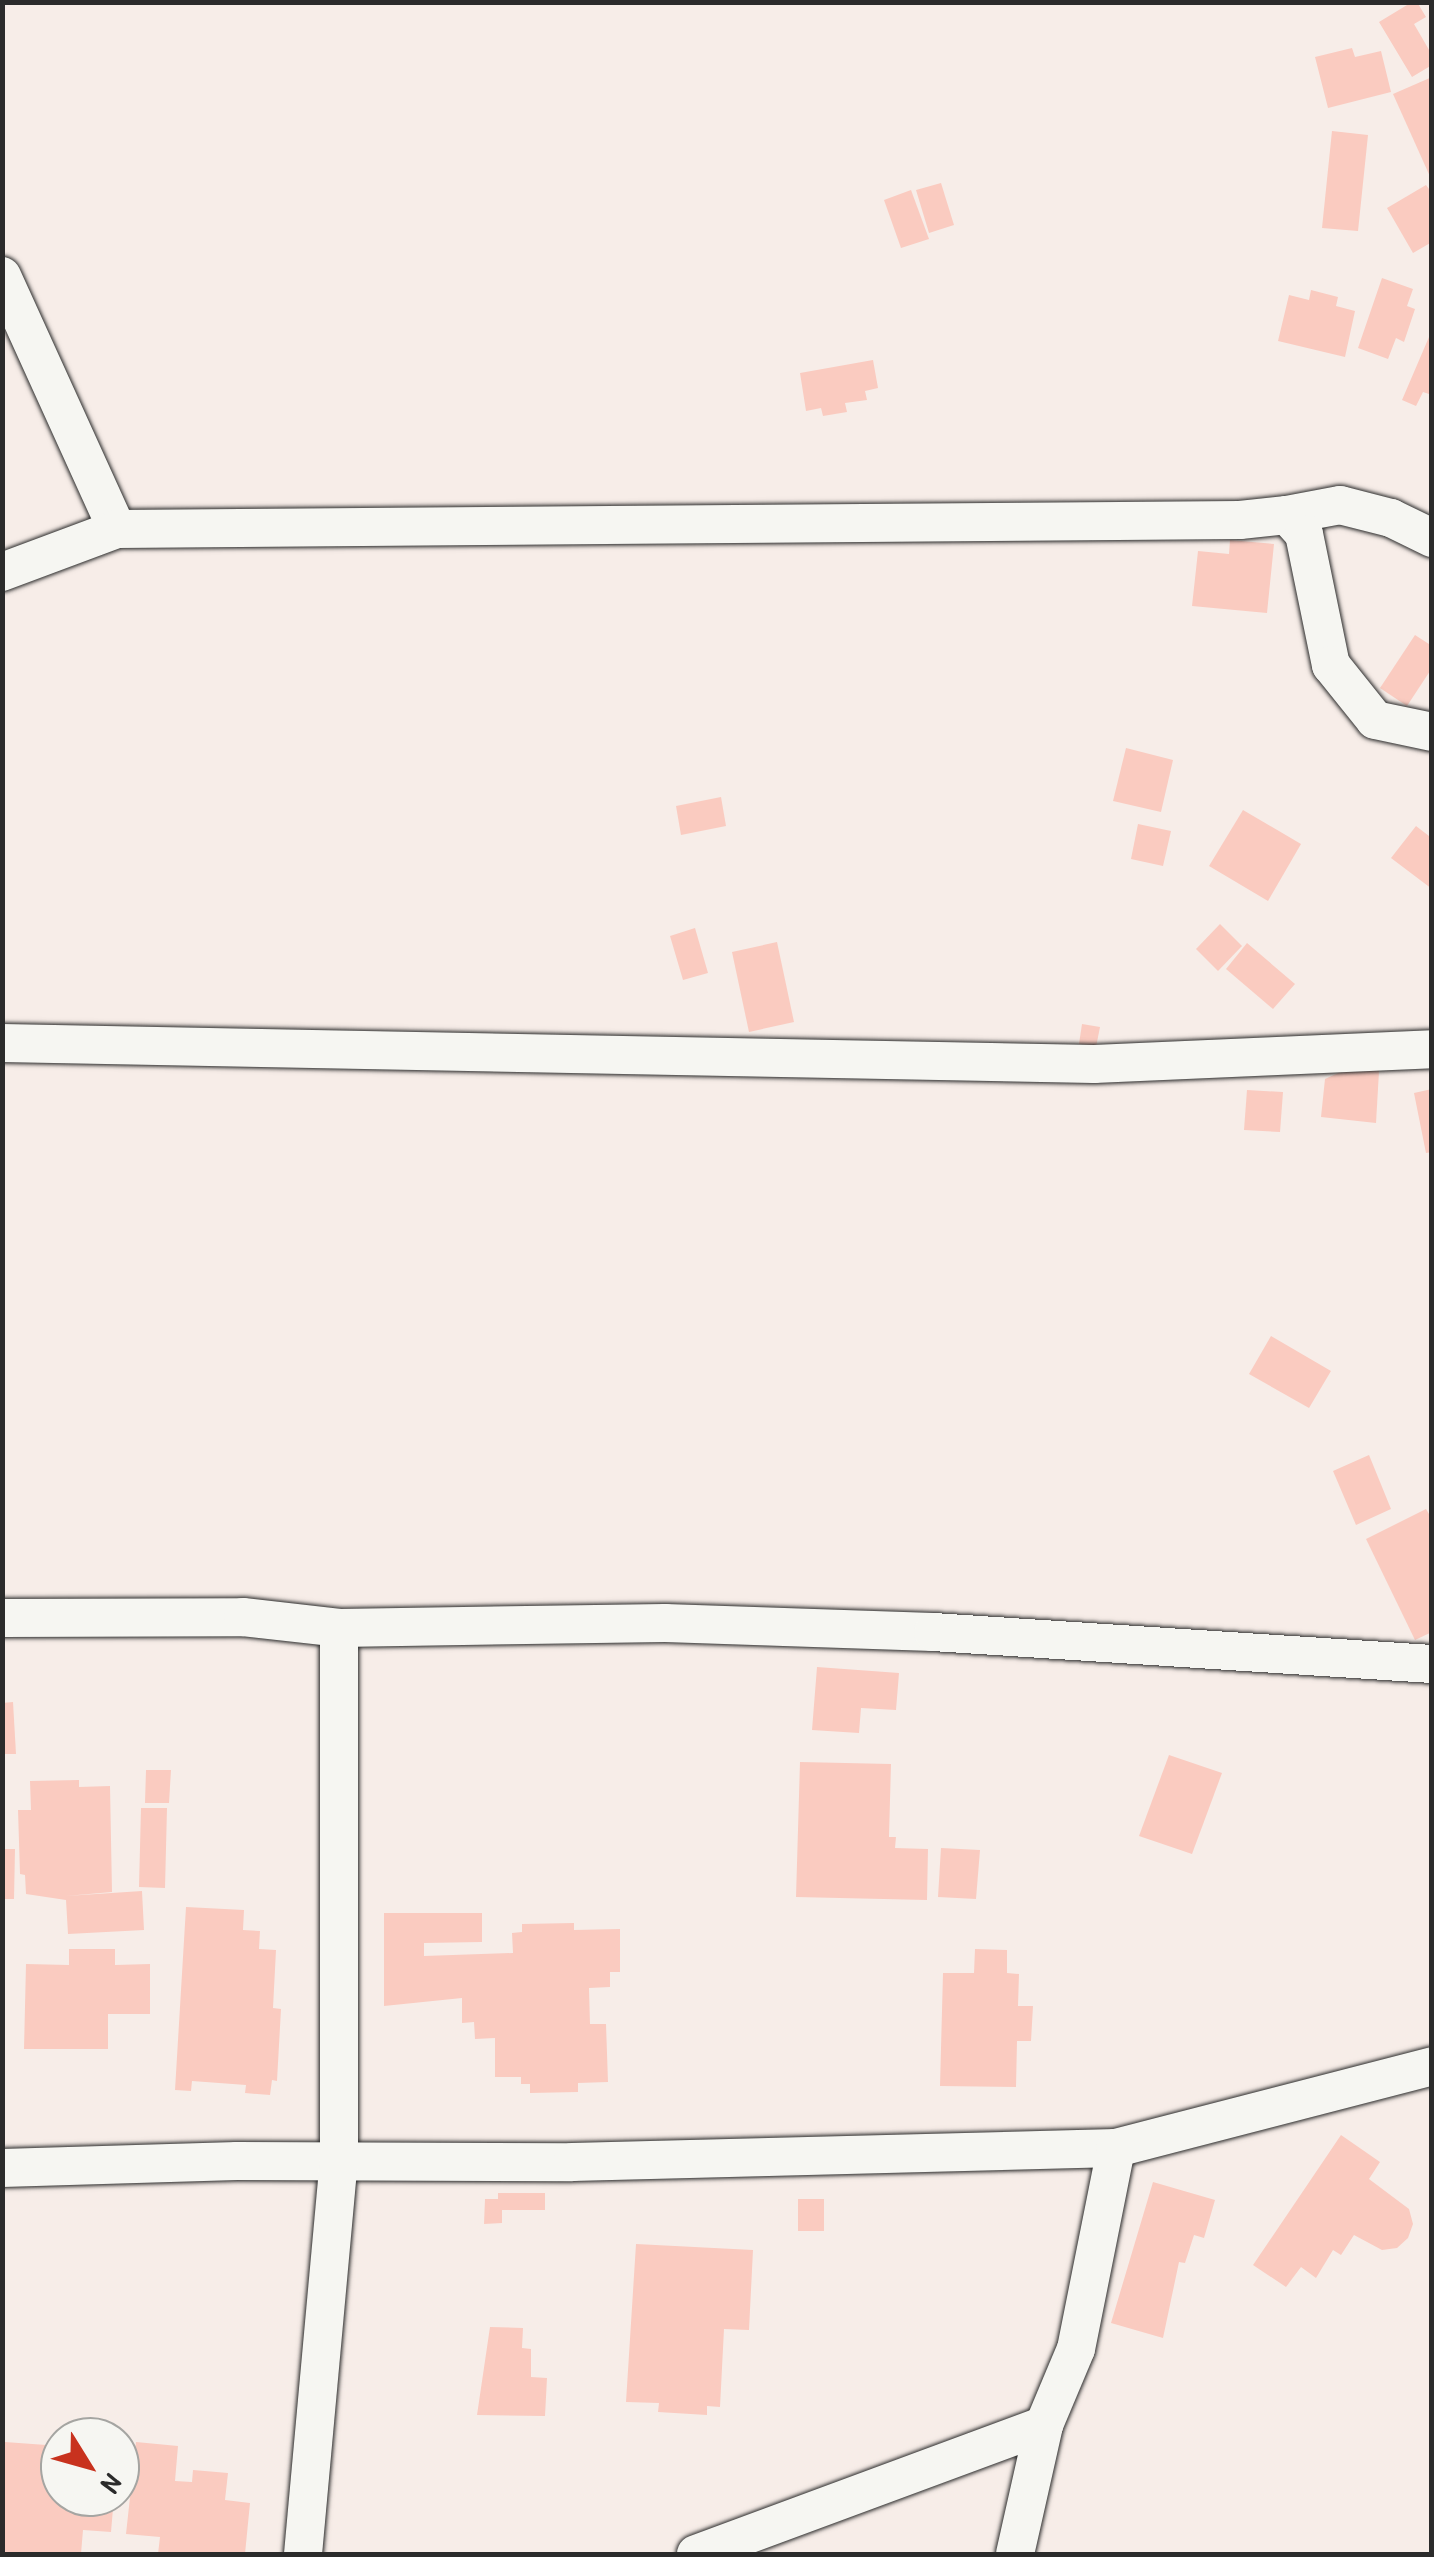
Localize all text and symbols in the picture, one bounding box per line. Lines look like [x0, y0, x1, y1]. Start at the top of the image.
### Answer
north arrow [40, 2417, 140, 2517]
text: N [93, 2466, 132, 2501]

